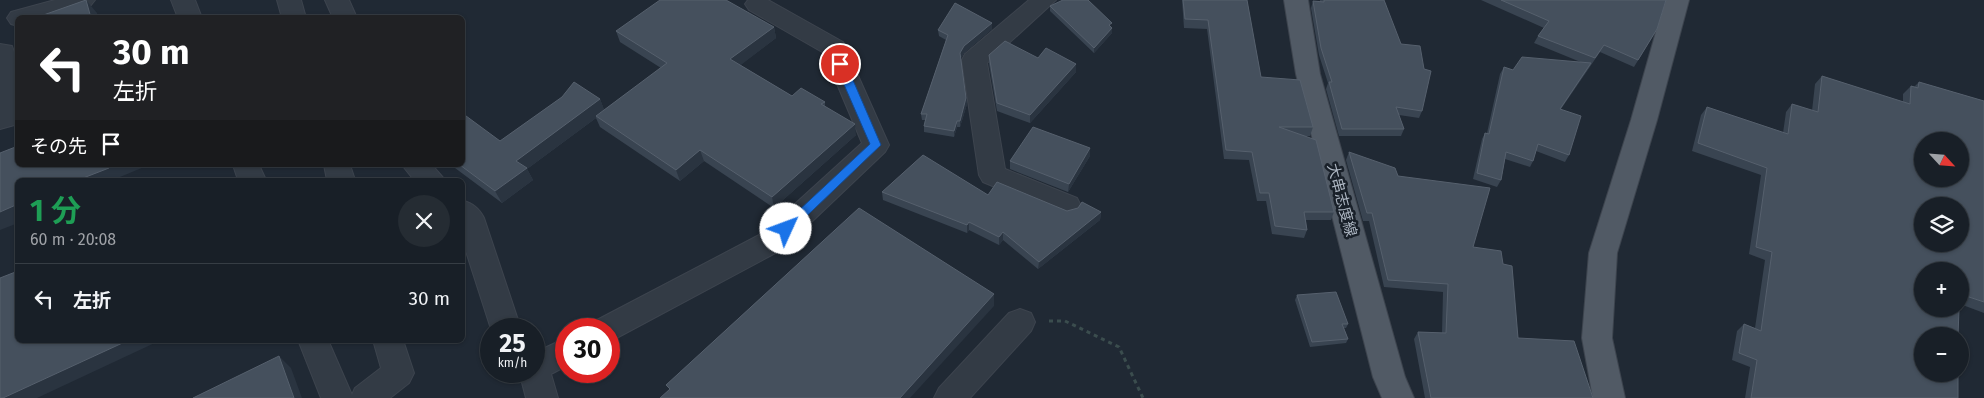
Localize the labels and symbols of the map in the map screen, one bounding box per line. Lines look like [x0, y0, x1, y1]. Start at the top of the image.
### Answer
pin [819, 43, 861, 85]
north arrow [1914, 132, 1969, 188]
street label: 大串志度線 [1324, 161, 1360, 239]
position arrow [759, 202, 811, 254]
speed limit sign: 30 [555, 318, 620, 383]

